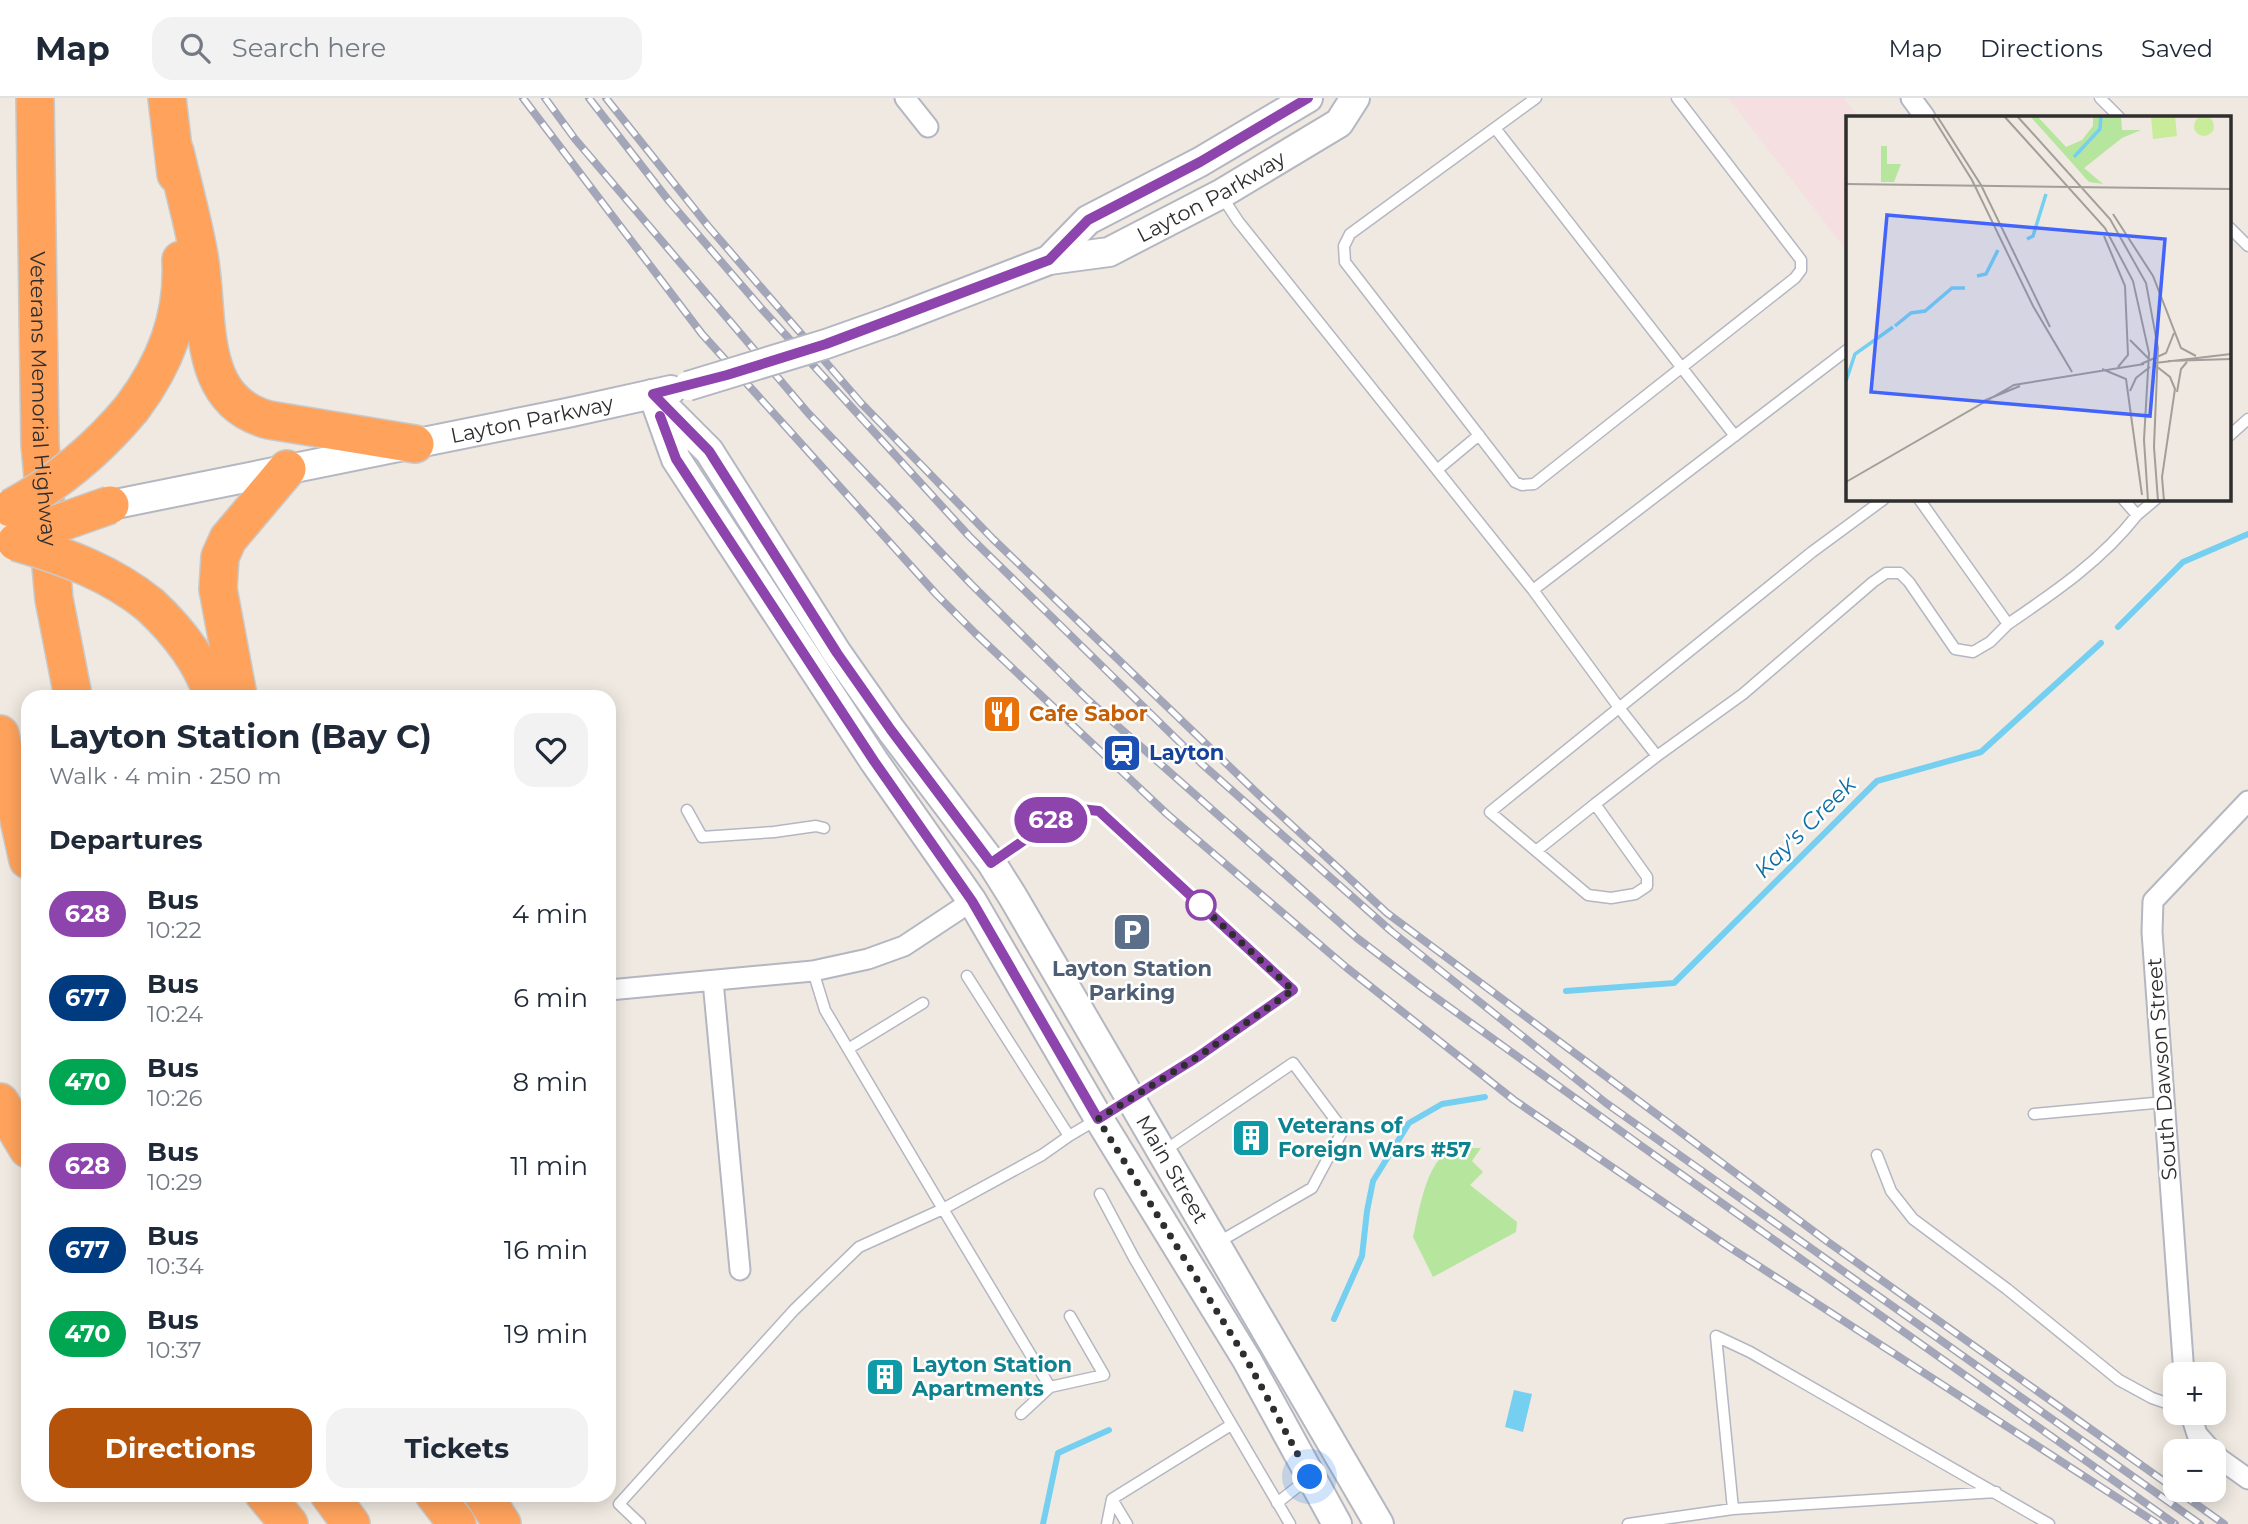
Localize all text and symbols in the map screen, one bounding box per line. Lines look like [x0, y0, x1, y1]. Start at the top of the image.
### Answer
search box [152, 17, 642, 80]
text: Map [35, 28, 110, 68]
icon: search [176, 29, 214, 67]
text: Search here [232, 32, 386, 64]
text: Map [1889, 34, 1942, 63]
text: Directions [1980, 34, 2103, 63]
text: Saved [2141, 34, 2213, 63]
inset map [1846, 116, 2230, 500]
street label: Layton Parkway [1133, 145, 1290, 247]
street label: Veterans Memorial Highway [25, 251, 62, 548]
street label: Layton Parkway [448, 390, 616, 448]
restaurant icon: Cafe Sabor [981, 693, 1023, 735]
place label: Cafe Sabor [1029, 701, 1148, 726]
button: heart [514, 713, 588, 787]
text: Layton Station (Bay C) [49, 716, 432, 756]
station icon: Layton [1101, 732, 1143, 774]
place label: Layton [1149, 740, 1224, 765]
text: Walk · 4 min · 250 m [49, 762, 282, 790]
water label: Kay's Creek [1748, 769, 1863, 884]
line badge: 628 [1011, 797, 1091, 843]
text: 628 [1028, 805, 1074, 834]
text: Departures [49, 824, 203, 856]
text: Bus [147, 884, 199, 916]
unlabelled marker [1186, 890, 1216, 920]
text: 4 min [512, 898, 588, 930]
text: 628 [65, 899, 110, 928]
parking icon: Layton Station Parking [1111, 911, 1153, 953]
text: 10:22 [147, 916, 202, 944]
place label: Layton Station Parking [1052, 956, 1212, 1005]
street label: South Dawson Street [2141, 957, 2182, 1181]
text: Bus [147, 968, 199, 1000]
text: 6 min [513, 982, 588, 1014]
text: 677 [65, 983, 110, 1012]
text: 10:24 [147, 1000, 203, 1028]
text: Bus [147, 1052, 199, 1084]
text: 8 min [512, 1066, 588, 1098]
text: 470 [64, 1067, 111, 1096]
text: 10:26 [147, 1084, 202, 1112]
street label: Main Street [1131, 1110, 1214, 1228]
place label: Veterans of Foreign Wars #57 [1277, 1113, 1471, 1162]
building icon: Veterans of Foreign Wars #57 [1230, 1117, 1272, 1159]
text: Bus [147, 1136, 199, 1168]
text: 11 min [510, 1150, 588, 1182]
text: 628 [65, 1151, 110, 1180]
text: 10:29 [147, 1168, 202, 1196]
text: Bus [147, 1220, 199, 1252]
text: 16 min [504, 1234, 588, 1266]
text: 677 [65, 1235, 110, 1264]
text: 10:34 [147, 1252, 204, 1280]
text: Bus [147, 1304, 199, 1336]
text: 19 min [504, 1318, 588, 1350]
text: 470 [64, 1319, 111, 1348]
text: 10:37 [147, 1336, 202, 1364]
place label: Layton Station Apartments [911, 1352, 1072, 1401]
building icon: Layton Station Apartments [864, 1356, 906, 1398]
map controls [2163, 1362, 2226, 1502]
button: + [2163, 1362, 2226, 1425]
button: Directions [49, 1408, 312, 1488]
button: Tickets [326, 1408, 588, 1488]
button: − [2163, 1439, 2226, 1502]
your location [1292, 1459, 1327, 1494]

